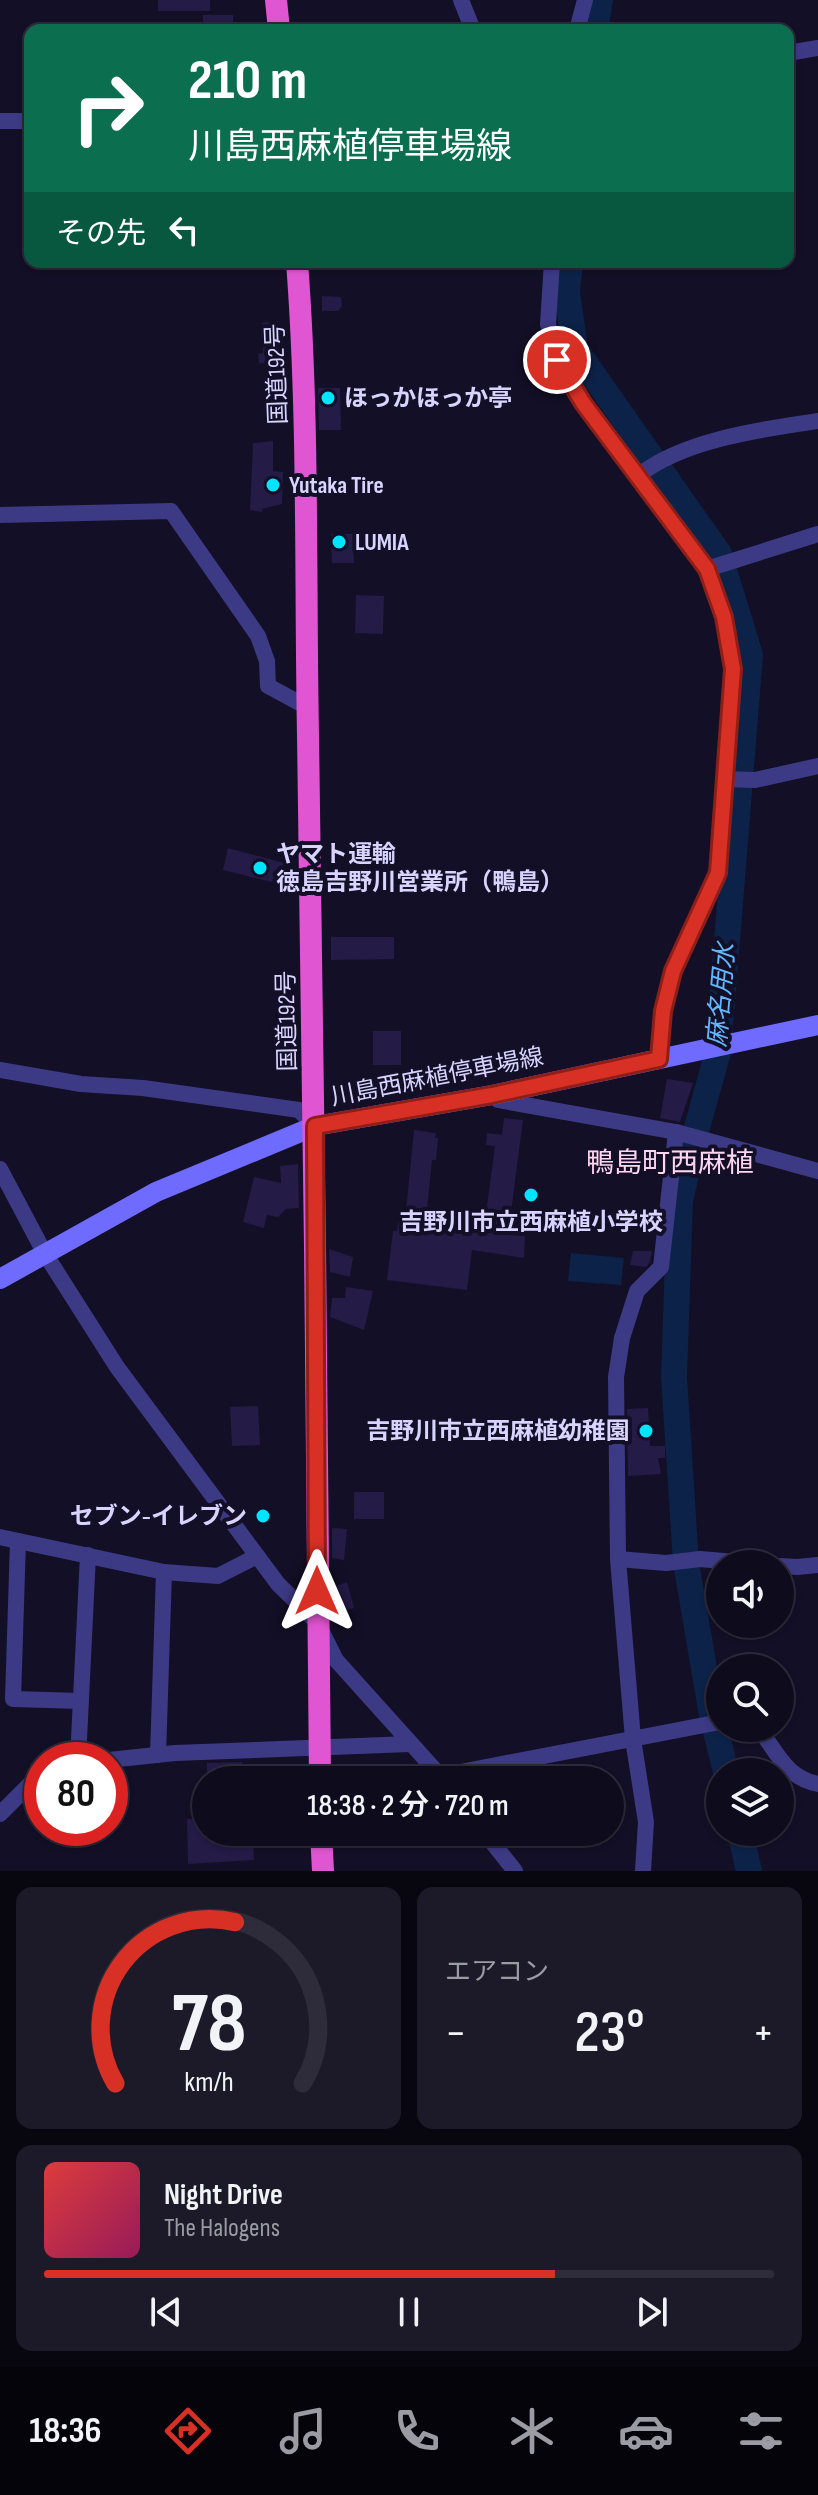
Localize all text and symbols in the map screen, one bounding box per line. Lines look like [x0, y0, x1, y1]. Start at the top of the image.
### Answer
text: 210 m [188, 48, 307, 115]
icon: right [56, 56, 160, 160]
text: 川島西麻植停車場線 [188, 126, 512, 169]
icon: left [162, 208, 206, 252]
text: その先 [56, 216, 146, 252]
street label: 国道192号 [261, 323, 293, 425]
pin [523, 326, 591, 394]
icon: arrive [535, 338, 579, 382]
place label: ほっかほっか亭 [344, 384, 512, 413]
marker: ほっかほっか亭 [319, 389, 337, 407]
place label: Yutaka Tire [289, 471, 384, 500]
marker: Yutaka Tire [264, 476, 282, 494]
place label: LUMIA [355, 528, 409, 557]
marker: LUMIA [330, 533, 348, 551]
place label: ヤマト運輸 徳島吉野川営業所（鴨島） [276, 840, 564, 897]
marker: ヤマト運輸 徳島吉野川営業所（鴨島） [251, 859, 269, 877]
water label: 麻名用水 [702, 939, 742, 1048]
street label: 国道192号 [272, 970, 302, 1072]
street label: 川島西麻植停車場線 [328, 1042, 546, 1112]
district label: 鴨島町西麻植 [586, 1147, 754, 1180]
marker: 吉野川市立西麻植小学校 [522, 1186, 540, 1204]
place label: 吉野川市立西麻植小学校 [399, 1208, 663, 1237]
place label: 吉野川市立西麻植幼稚園 [366, 1417, 630, 1446]
marker: 吉野川市立西麻植幼稚園 [637, 1422, 655, 1440]
place label: セブン-イレブン [70, 1502, 247, 1531]
marker: セブン-イレブン [254, 1507, 272, 1525]
position arrow [275, 1549, 359, 1633]
map controls [706, 1550, 794, 1846]
button: sound [706, 1550, 794, 1638]
button: search [706, 1654, 794, 1742]
speed limit sign: 80 [24, 1742, 128, 1846]
button: layers [706, 1758, 794, 1846]
text: 18:38 · 2 分 · 720 m [307, 1788, 509, 1824]
text: エアコン [445, 1957, 549, 1988]
text: 78 [171, 1975, 246, 2075]
text: 23° [574, 1997, 645, 2069]
text: − [445, 2007, 467, 2060]
text: + [752, 2007, 774, 2060]
text: km/h [184, 2065, 233, 2100]
text: Night Drive [164, 2177, 283, 2213]
text: The Halogens [164, 2213, 280, 2244]
icon: previous [144, 2290, 188, 2334]
icon: pause [387, 2290, 431, 2334]
icon: next [630, 2290, 674, 2334]
icon: directions [160, 2403, 216, 2459]
icon: music [275, 2403, 331, 2459]
icon: phone [389, 2403, 445, 2459]
icon: climate [504, 2403, 560, 2459]
icon: car [618, 2403, 674, 2459]
icon: filters [733, 2403, 789, 2459]
text: 18:36 [29, 2410, 101, 2453]

